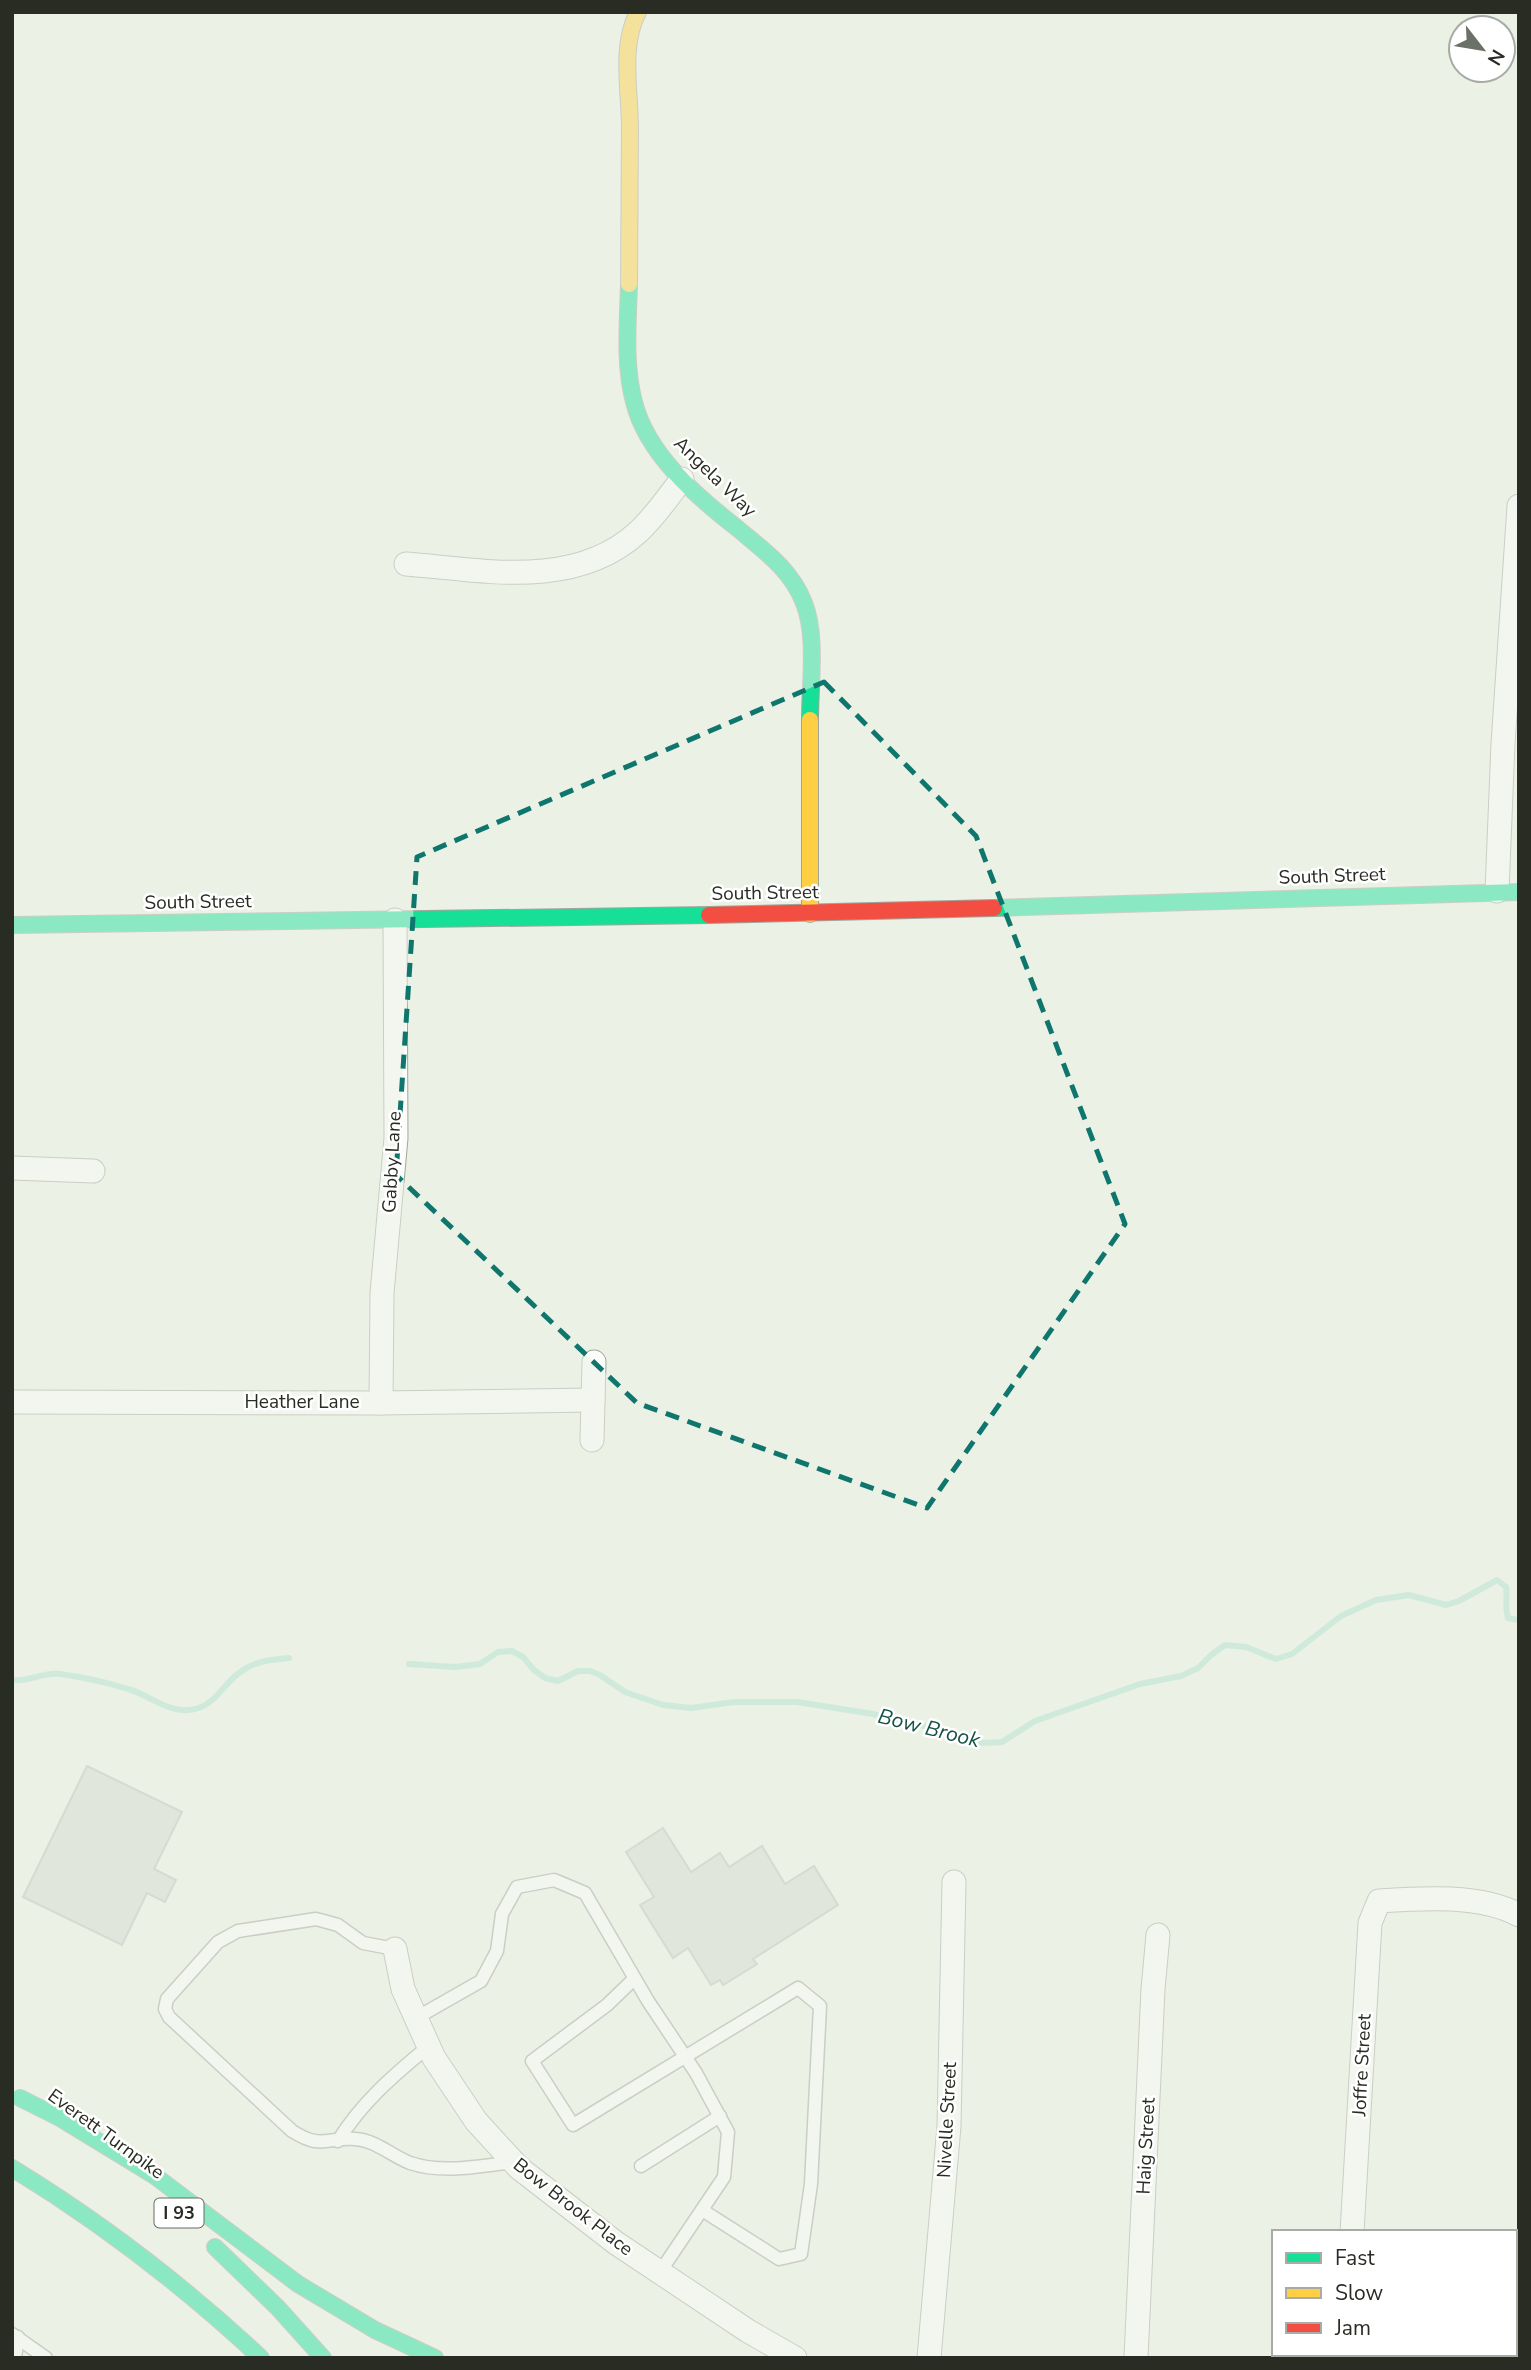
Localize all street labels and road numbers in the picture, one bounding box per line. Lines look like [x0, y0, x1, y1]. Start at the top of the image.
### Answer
street label: Angela Way [668, 431, 762, 523]
street label: South Street [1278, 861, 1386, 891]
street label: South Street [711, 879, 819, 907]
street label: South Street [144, 888, 252, 916]
street label: Gabby Lane [376, 1110, 408, 1214]
street label: Heather Lane [244, 1389, 360, 1415]
street label: Joffre Street [1346, 2013, 1378, 2118]
street label: Nivelle Street [931, 2061, 963, 2179]
street label: Everett Turnpike [42, 2083, 170, 2185]
street label: Haig Street [1130, 2097, 1162, 2195]
street label: Bow Brook Place [508, 2152, 638, 2262]
road number: I 93 [154, 2199, 204, 2228]

